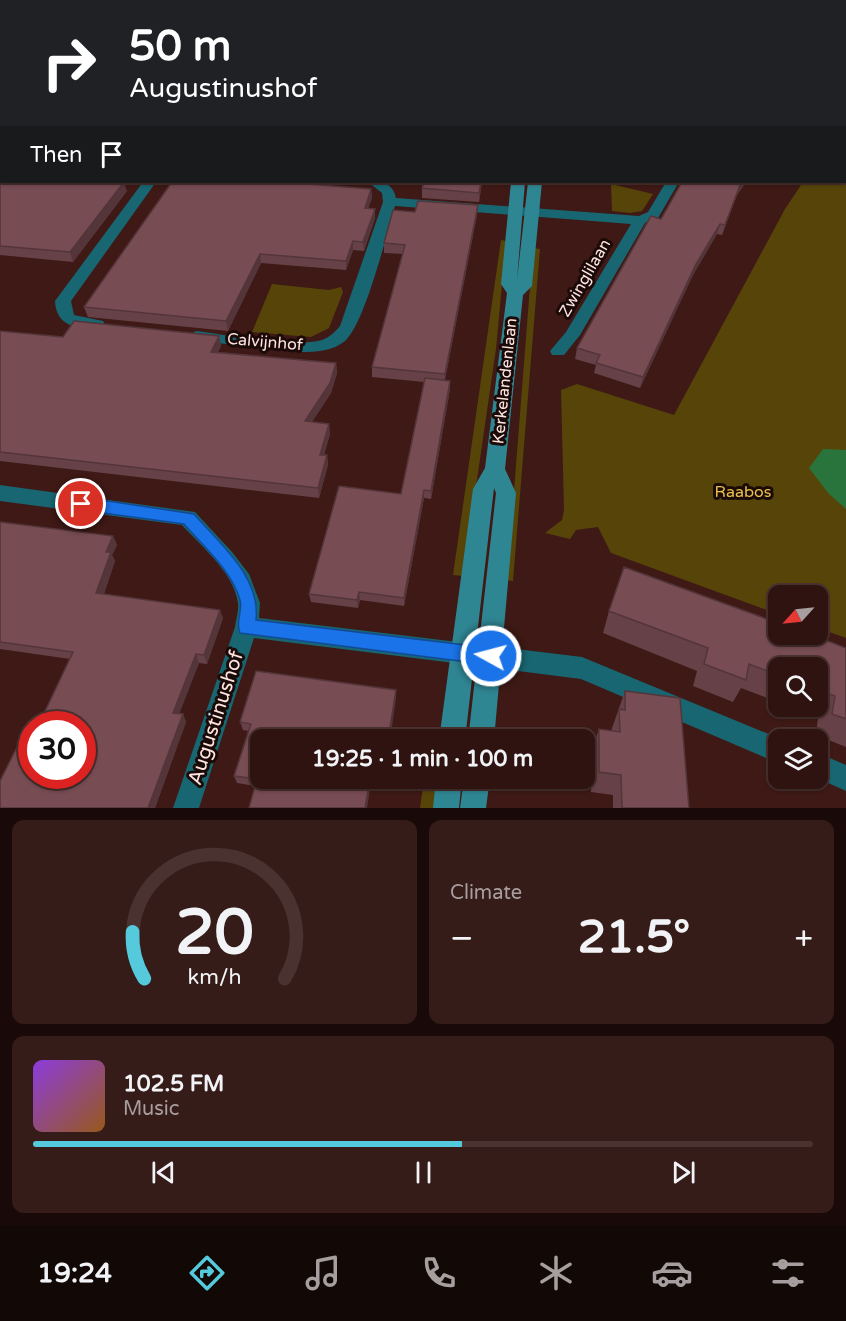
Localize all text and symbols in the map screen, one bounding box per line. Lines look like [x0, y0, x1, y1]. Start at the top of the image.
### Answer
text: 50 m [129, 21, 231, 72]
icon: right [30, 24, 108, 102]
text: Augustinushof [129, 72, 317, 105]
icon: arrive [95, 138, 128, 171]
text: Then [30, 142, 83, 168]
street label: Zwinglilaan [555, 236, 615, 320]
street label: Kerkelandenlaan [488, 317, 522, 445]
street label: Calvijnhof [226, 329, 305, 355]
pin [55, 478, 106, 529]
park label: Raabos [715, 482, 771, 502]
icon: arrive [64, 487, 97, 520]
north arrow [768, 585, 828, 645]
map controls [768, 585, 828, 789]
position arrow [459, 624, 523, 688]
street label: Augustinushof [183, 648, 249, 788]
button: search [768, 657, 828, 717]
speed limit sign: 30 [18, 711, 96, 789]
button: layers [768, 729, 828, 789]
text: 19:25 · 1 min · 100 m [312, 746, 533, 772]
text: Climate [450, 881, 522, 905]
text: 20 [175, 896, 254, 971]
text: 21.5° [578, 911, 690, 965]
text: − [450, 919, 474, 958]
text: + [794, 919, 813, 958]
text: km/h [188, 964, 241, 990]
text: 102.5 FM [123, 1071, 224, 1097]
text: Music [123, 1097, 179, 1121]
icon: previous [147, 1156, 180, 1189]
icon: pause [407, 1156, 440, 1189]
icon: next [667, 1156, 700, 1189]
icon: directions [186, 1252, 228, 1294]
icon: music [302, 1252, 344, 1294]
icon: phone [418, 1252, 460, 1294]
icon: climate [535, 1252, 577, 1294]
icon: car [651, 1252, 693, 1294]
icon: filters [767, 1252, 809, 1294]
text: 19:24 [37, 1257, 112, 1290]

